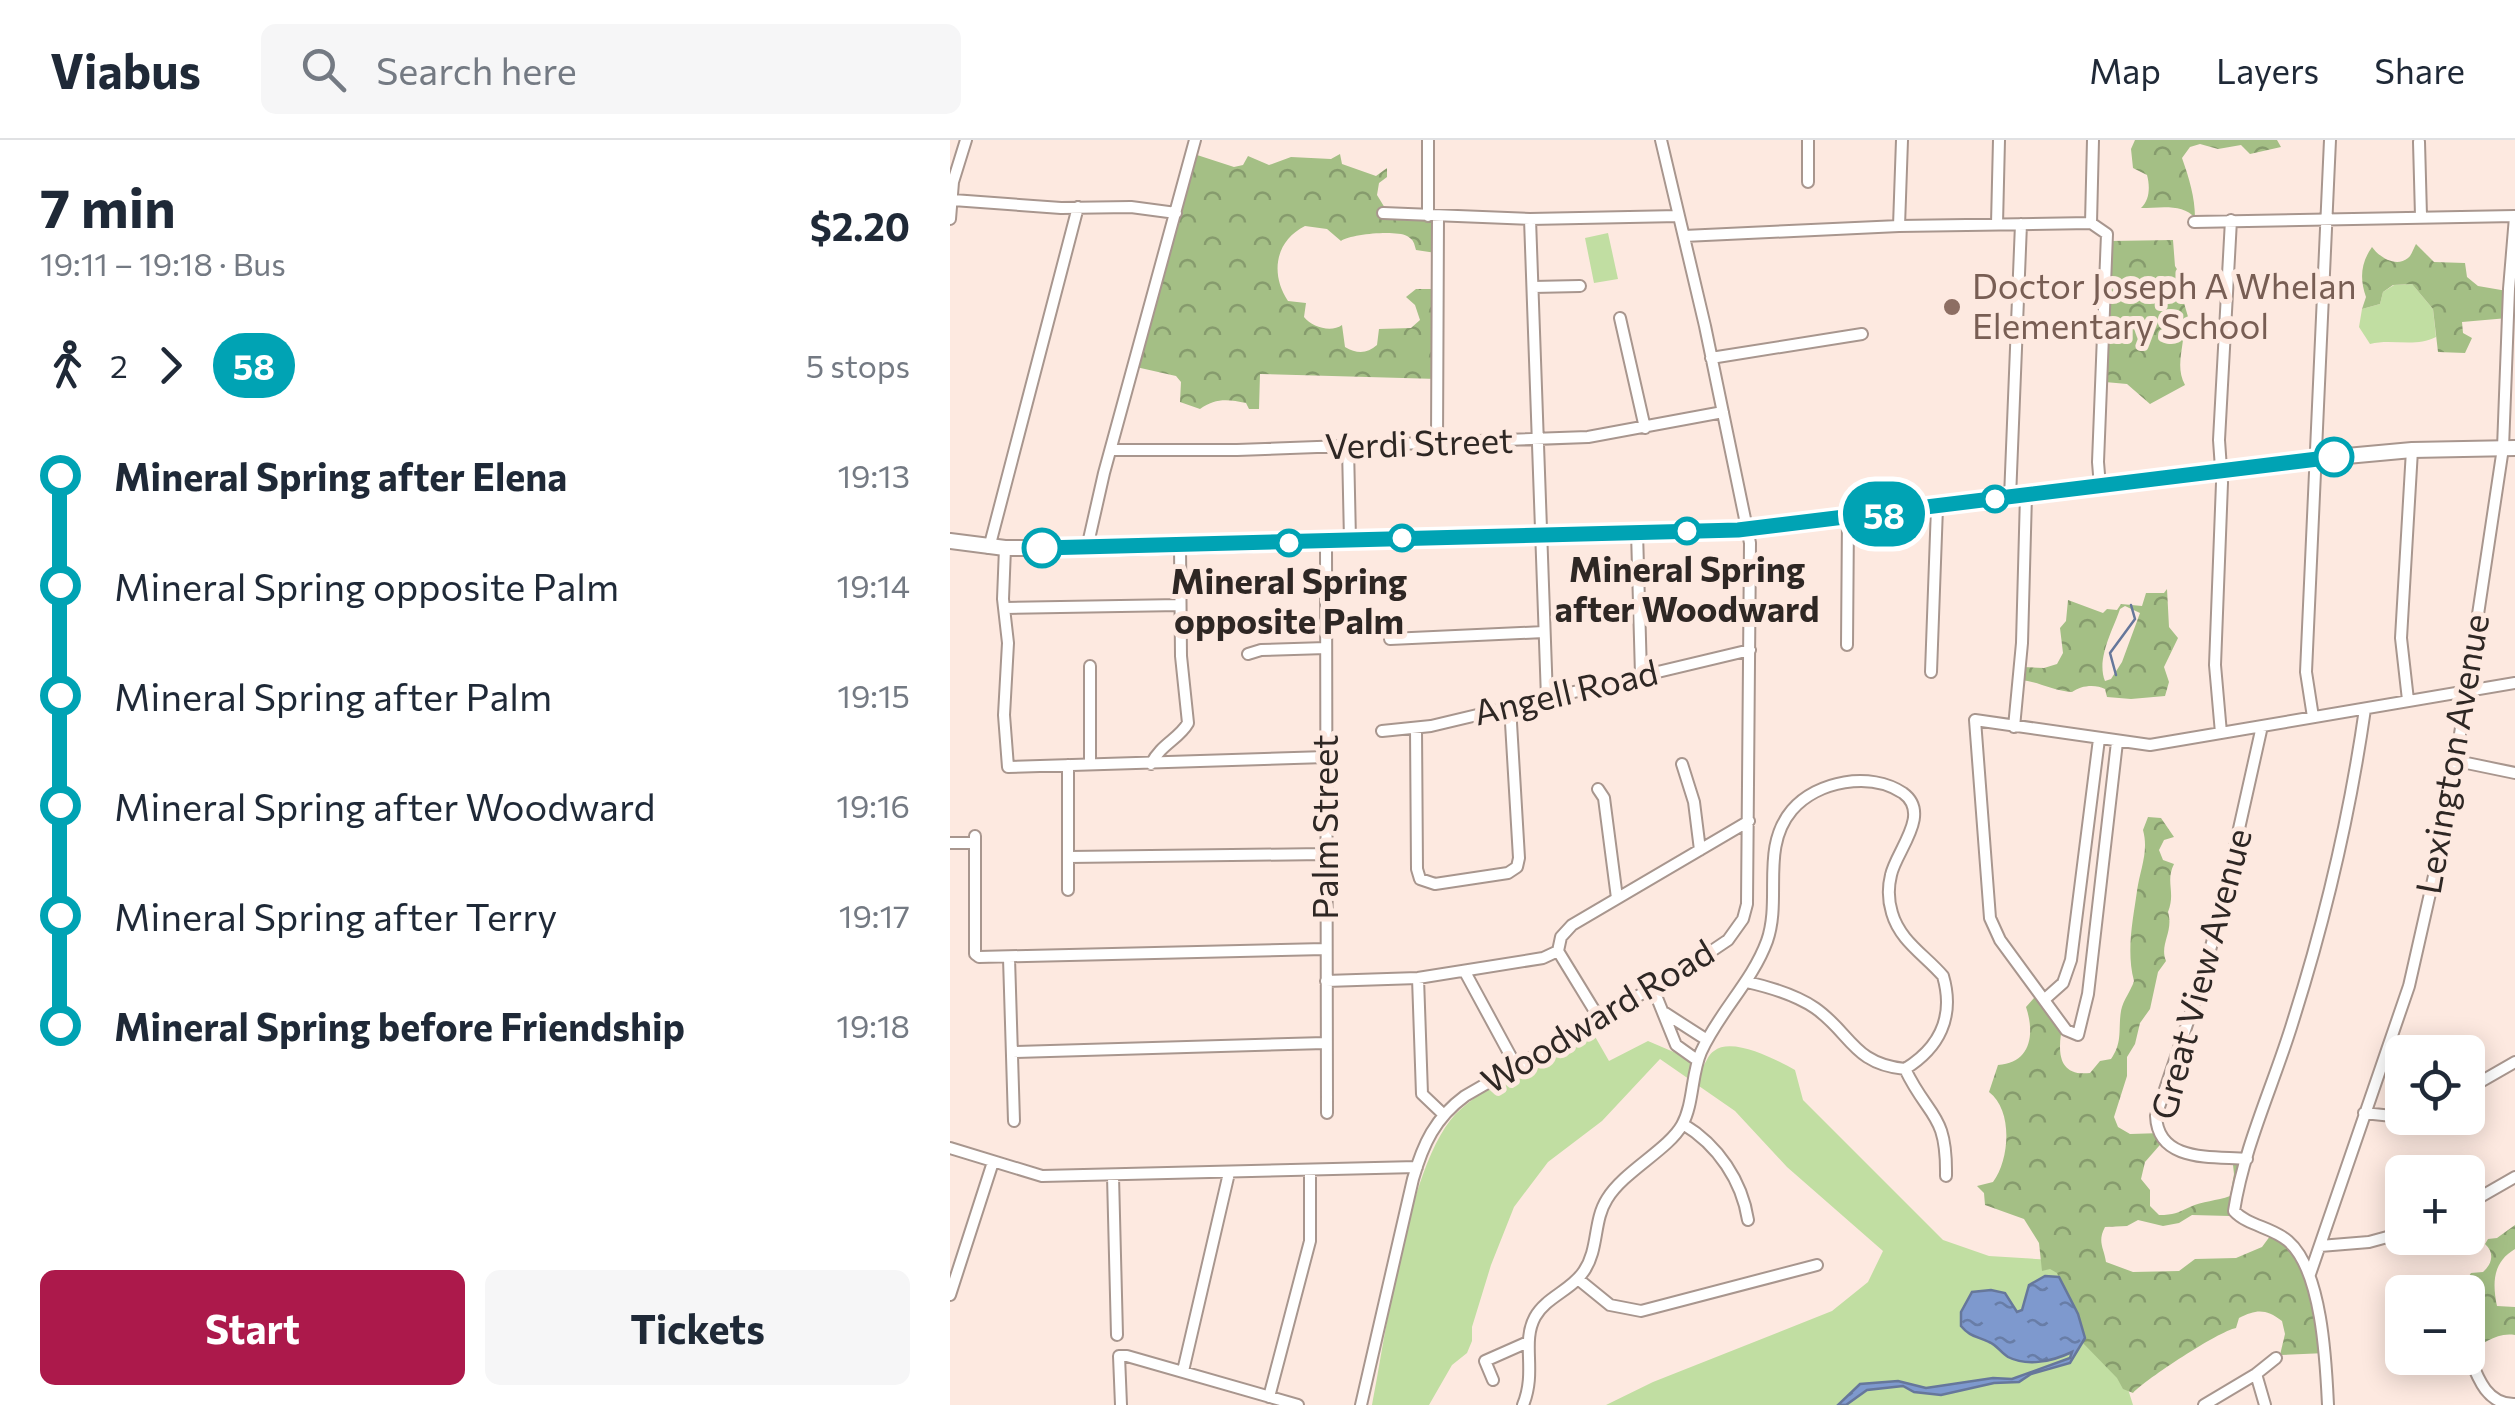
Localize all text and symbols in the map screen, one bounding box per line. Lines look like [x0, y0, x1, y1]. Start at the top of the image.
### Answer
search box [261, 24, 961, 114]
text: Viabus [50, 40, 201, 99]
icon: search [296, 42, 351, 97]
text: Search here [376, 46, 577, 93]
text: Map [2089, 48, 2161, 91]
text: Layers [2216, 48, 2319, 91]
text: Share [2374, 48, 2465, 91]
text: 7 min [40, 172, 176, 239]
text: $2.20 [810, 202, 910, 249]
text: 19:11 – 19:18 · Bus [40, 243, 286, 283]
place label: Doctor Joseph A Whelan Elementary School [1972, 263, 2357, 346]
marker: Doctor Joseph A Whelan Elementary School [1941, 296, 1963, 318]
icon: walk [40, 338, 95, 393]
icon: forward [143, 338, 198, 393]
text: 58 [233, 344, 275, 387]
text: 2 [110, 345, 128, 385]
text: 5 stops [806, 345, 910, 385]
street label: Verdi Street [1324, 417, 1514, 466]
unlabelled marker [2315, 438, 2353, 476]
text: Mineral Spring after Elena [114, 452, 567, 499]
text: 19:13 [837, 455, 910, 495]
line badge: 58 [1839, 482, 1929, 546]
unlabelled marker [1982, 486, 2008, 512]
text: 58 [1863, 493, 1905, 536]
marker: Mineral Spring after Woodward [1674, 518, 1700, 544]
unlabelled marker [1389, 525, 1415, 551]
unlabelled marker [1023, 529, 1061, 567]
marker: Mineral Spring opposite Palm [1276, 530, 1302, 556]
place label: Mineral Spring after Woodward [1554, 546, 1820, 629]
place label: Mineral Spring opposite Palm [1171, 558, 1407, 641]
text: Mineral Spring opposite Palm [114, 562, 619, 609]
text: 19:14 [836, 565, 910, 605]
street label: Lexington Avenue [2405, 610, 2496, 897]
street label: Angell Road [1469, 649, 1662, 733]
text: Mineral Spring after Palm [114, 672, 552, 719]
text: 19:15 [837, 675, 910, 715]
street label: Palm Street [1302, 734, 1345, 920]
text: Mineral Spring after Woodward [114, 782, 655, 829]
text: 19:16 [836, 785, 910, 825]
street label: Great View Avenue [2140, 823, 2259, 1123]
text: Mineral Spring after Terry [114, 892, 557, 939]
text: 19:17 [839, 895, 910, 935]
street label: Woodward Road [1473, 929, 1721, 1101]
text: Mineral Spring before Friendship [114, 1002, 685, 1049]
text: 19:18 [836, 1005, 910, 1045]
map controls [2385, 1035, 2485, 1375]
button: locate [2385, 1035, 2485, 1135]
button: + [2385, 1155, 2485, 1255]
button: Start [40, 1270, 465, 1385]
button: Tickets [485, 1270, 910, 1385]
button: − [2385, 1275, 2485, 1375]

